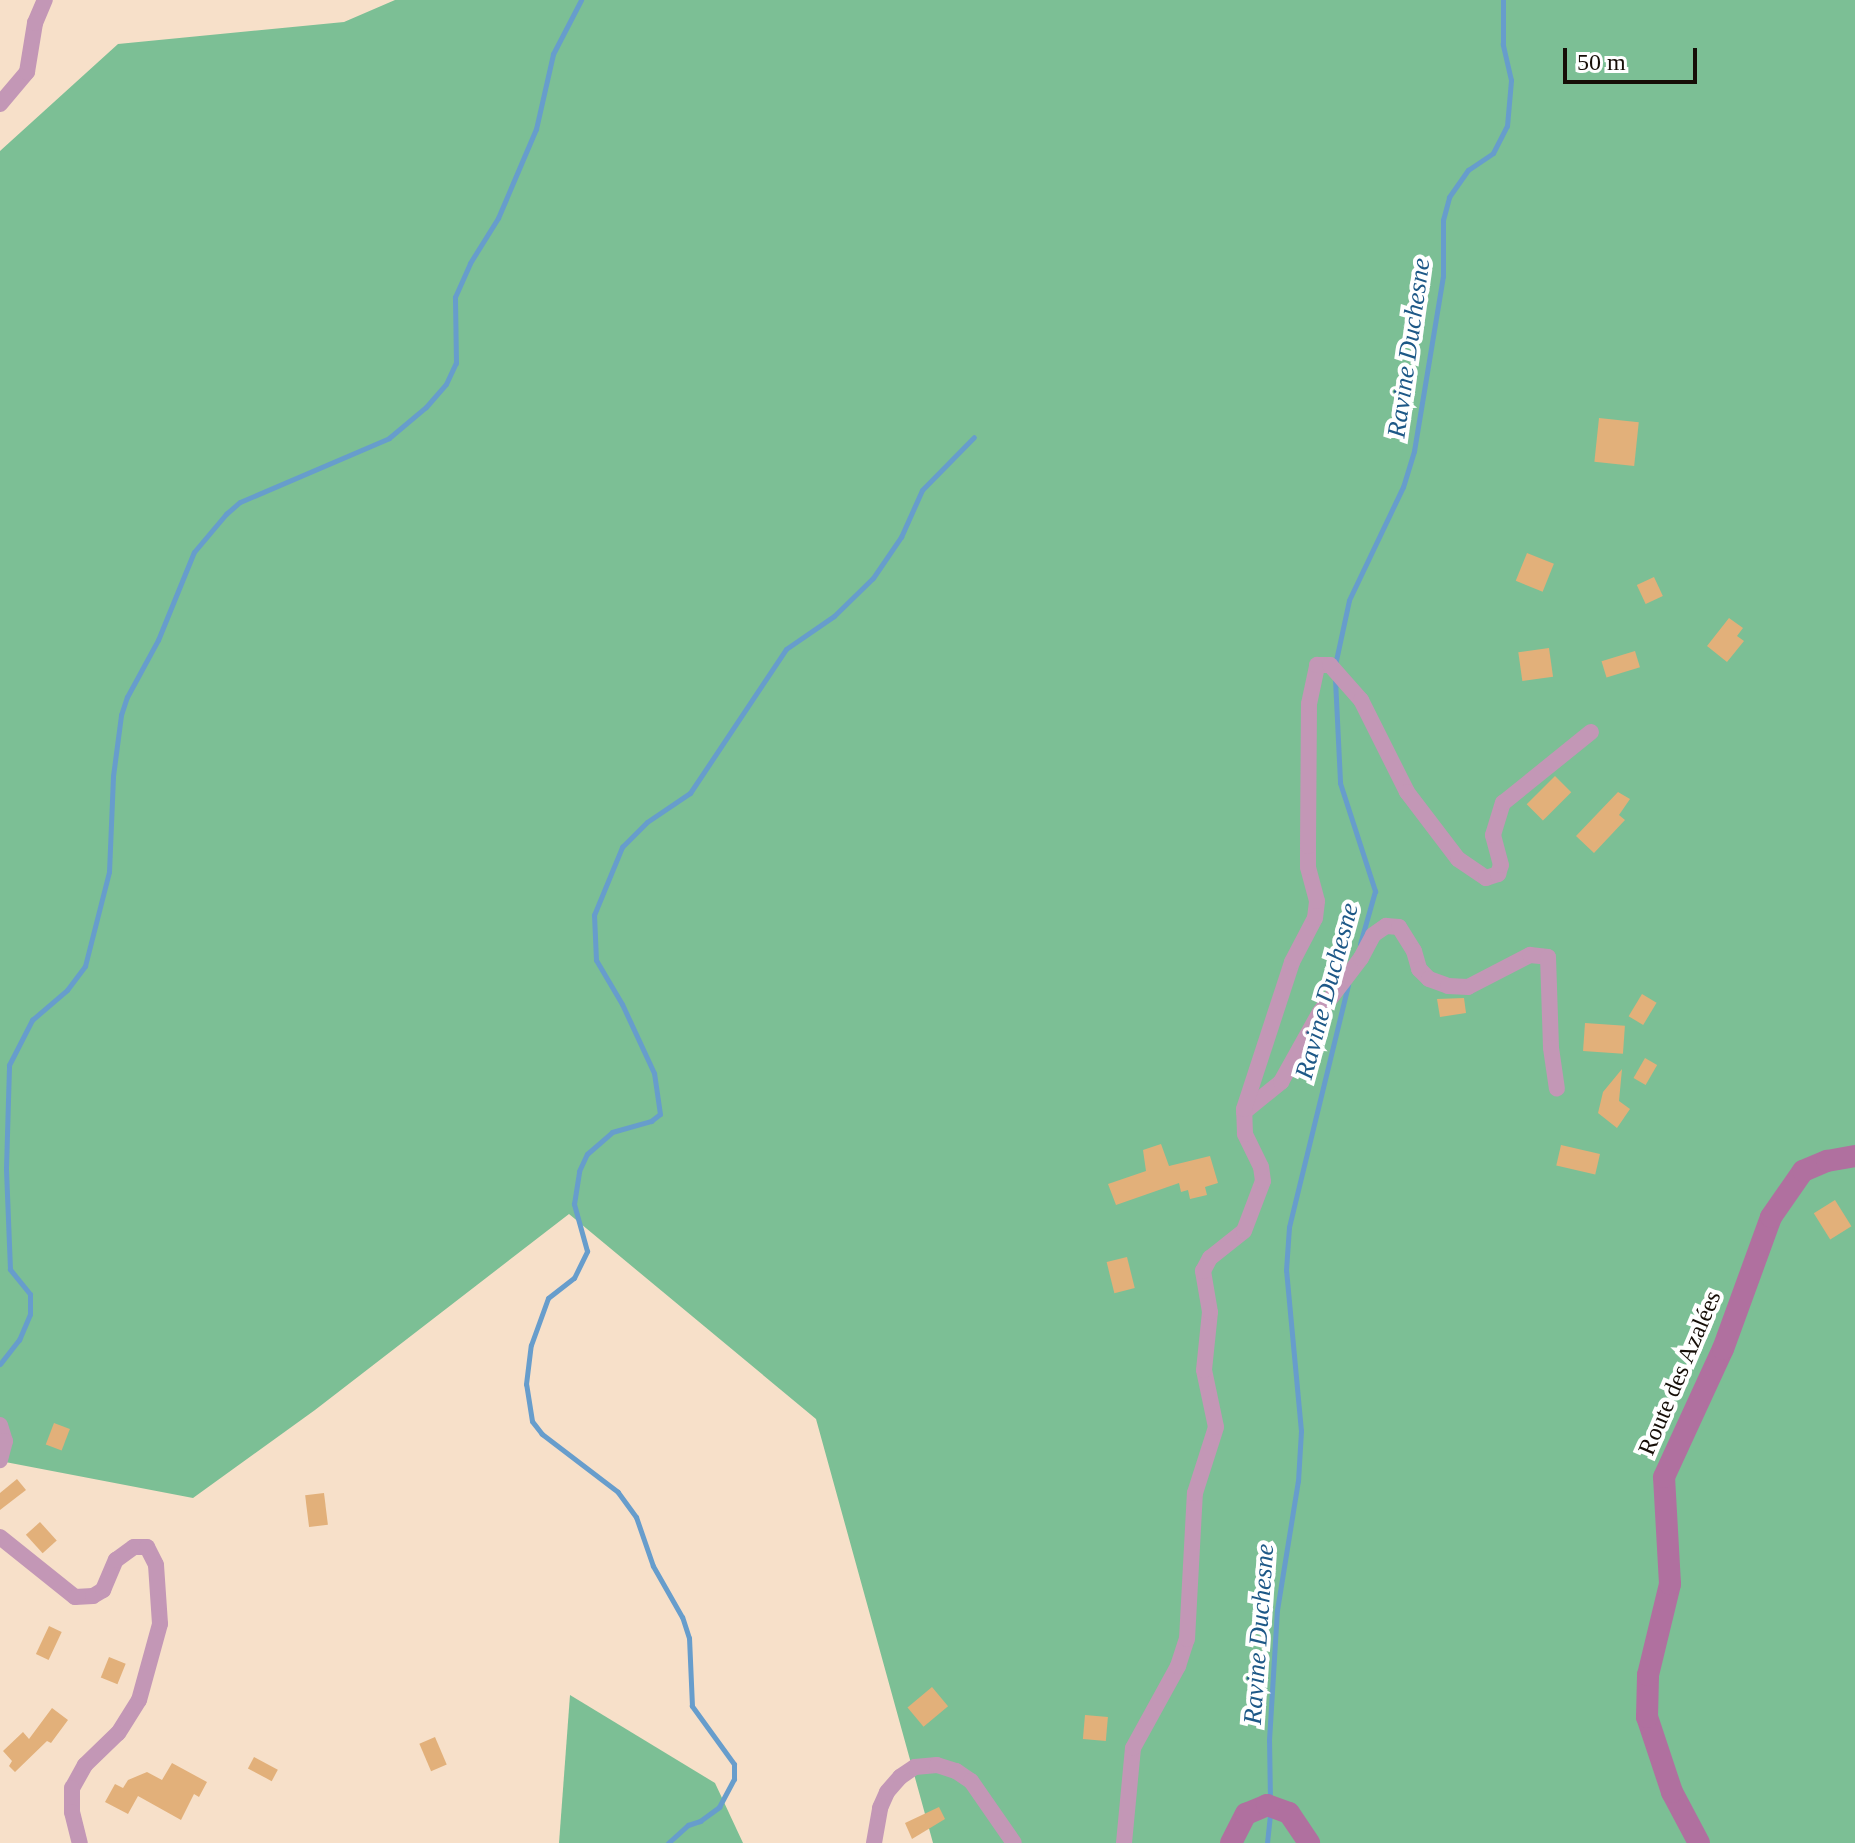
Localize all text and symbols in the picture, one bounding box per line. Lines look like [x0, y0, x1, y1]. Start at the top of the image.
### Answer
scale bar [1567, 32, 1701, 82]
text: 50 m [1577, 49, 1626, 75]
water label: Ravine Duchesne [1381, 256, 1437, 440]
water label: Ravine Duchesne [1288, 899, 1366, 1083]
street label: Route des Azalées [1632, 1286, 1728, 1460]
water label: Ravine Duchesne [1237, 1543, 1281, 1725]

